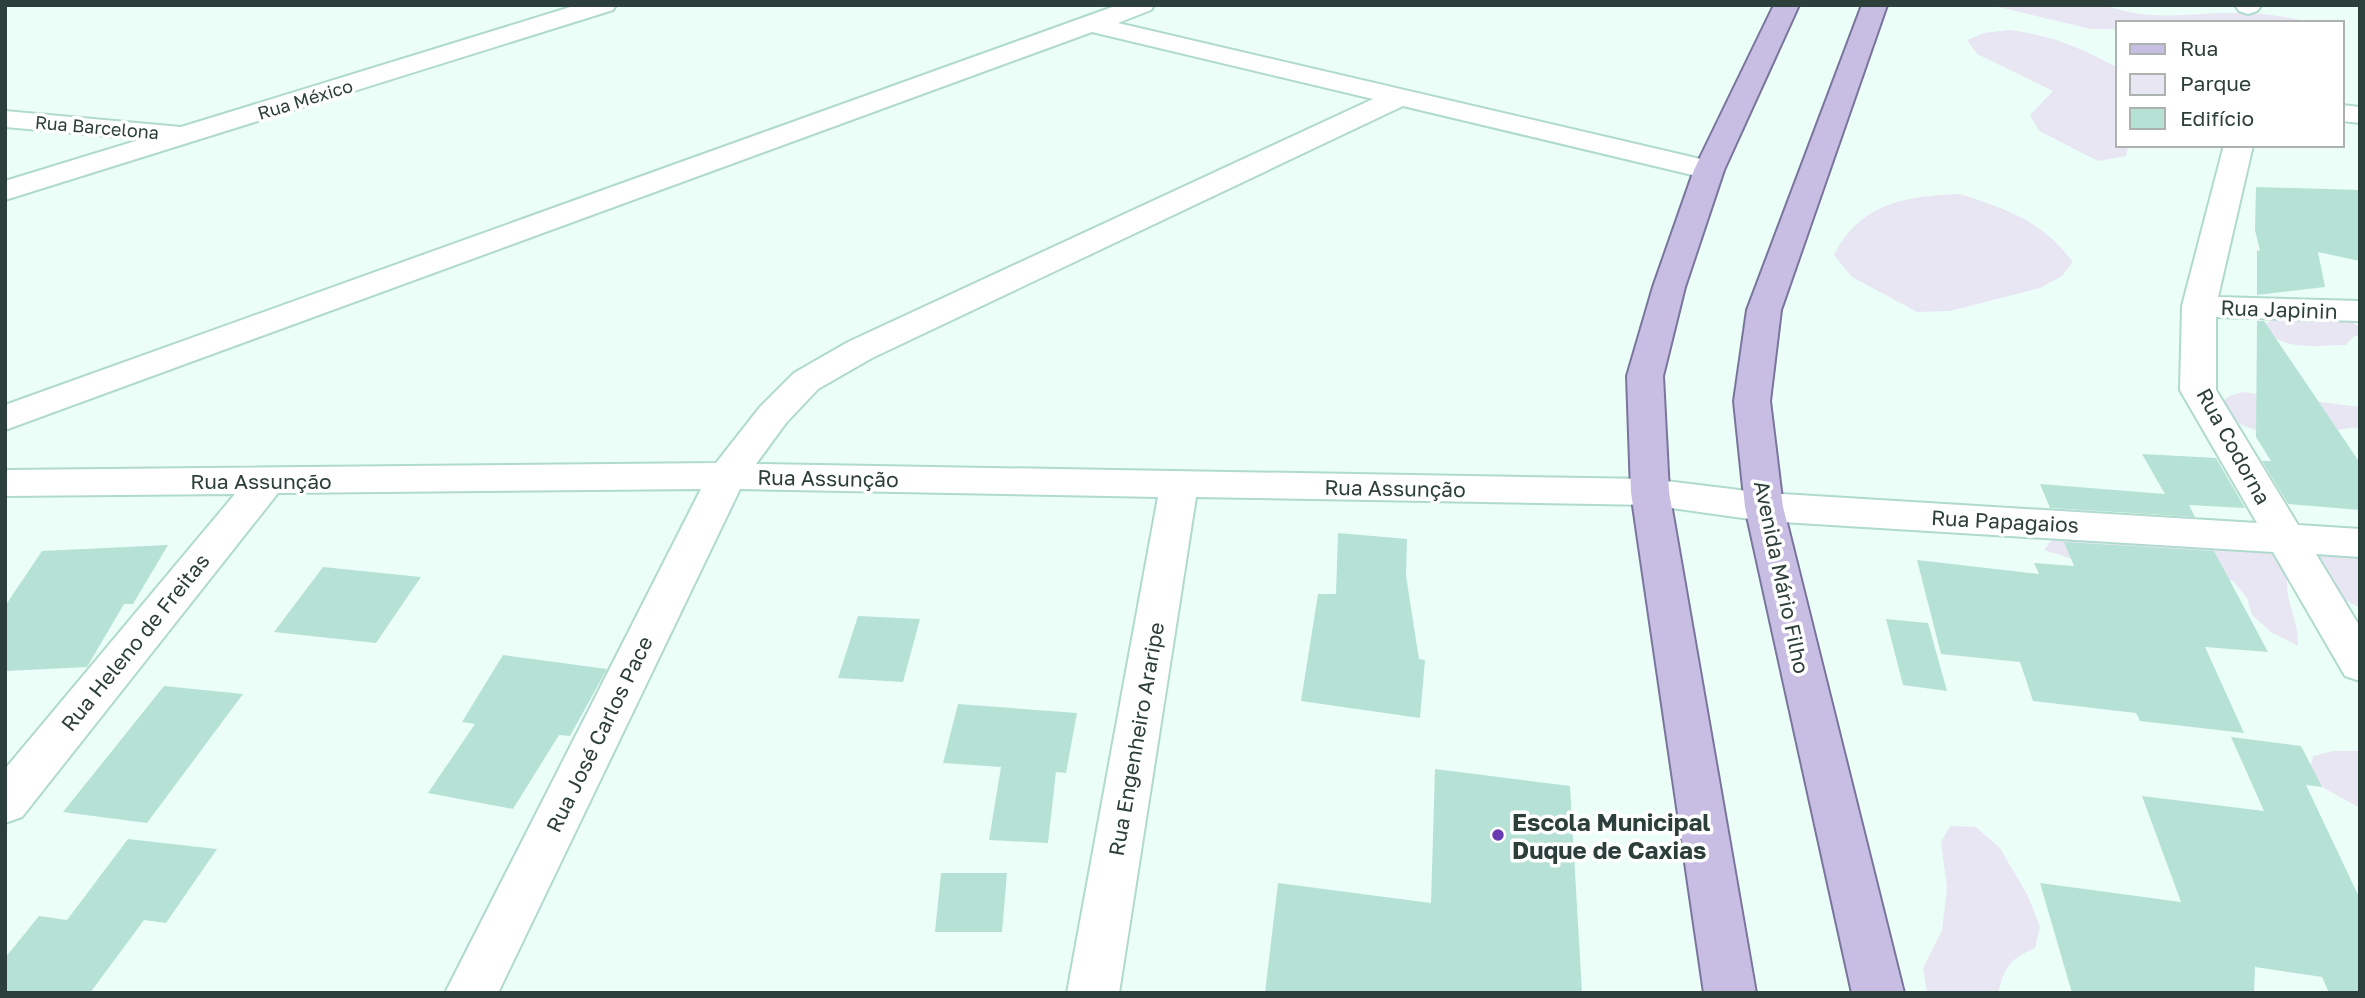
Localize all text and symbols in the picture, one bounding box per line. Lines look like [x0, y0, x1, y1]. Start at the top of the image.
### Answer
legend [2116, 21, 2344, 147]
text: Rua [2180, 35, 2218, 61]
text: Parque [2180, 70, 2251, 96]
street label: Rua México [255, 74, 355, 124]
text: Edifício [2180, 105, 2254, 131]
street label: Rua Barcelona [34, 111, 160, 143]
street label: Rua Japinin [2220, 294, 2338, 324]
street label: Rua Codorna [2191, 383, 2277, 509]
street label: Rua Assunção [757, 464, 899, 492]
street label: Rua Assunção [190, 468, 332, 494]
street label: Rua Assunção [1324, 474, 1466, 502]
street label: Avenida Mário Filho [1749, 478, 1815, 676]
street label: Rua Papagaios [1930, 504, 2080, 538]
street label: Rua Heleno de Freitas [55, 548, 215, 736]
street label: Rua Engenheiro Araripe [1103, 620, 1169, 858]
street label: Rua José Carlos Pace [540, 632, 658, 836]
place label: Escola Municipal Duque de Caxias [1512, 807, 1710, 864]
marker: Escola Municipal Duque de Caxias [1490, 827, 1506, 843]

